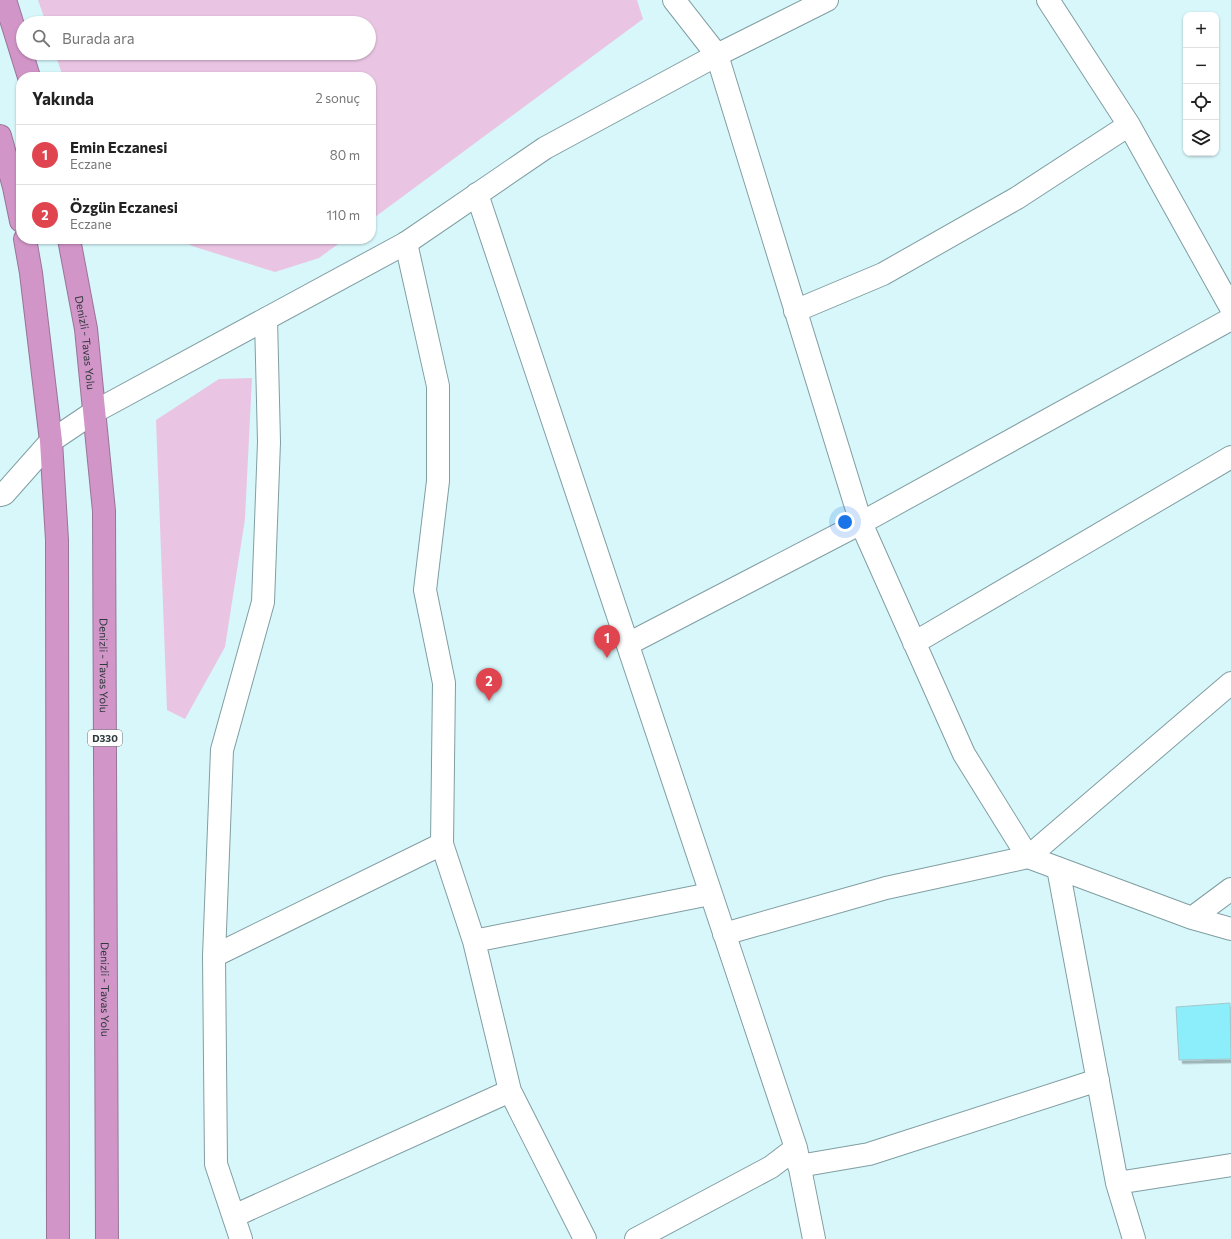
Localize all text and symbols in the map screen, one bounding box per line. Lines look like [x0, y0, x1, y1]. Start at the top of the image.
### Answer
map controls [1183, 12, 1219, 156]
button: + [1183, 12, 1219, 48]
search box [16, 16, 376, 60]
icon: search [30, 27, 52, 49]
text: Burada ara [62, 29, 135, 47]
button: − [1183, 48, 1219, 84]
button: locate [1183, 84, 1219, 120]
text: Yakında [32, 88, 94, 109]
text: 2 sonuç [315, 90, 360, 106]
button: layers [1183, 120, 1219, 156]
text: Emin Eczanesi [70, 138, 167, 156]
text: 1 [42, 147, 48, 163]
text: 80 m [330, 147, 360, 163]
text: Eczane [70, 156, 112, 172]
text: Özgün Eczanesi [70, 198, 178, 216]
text: 2 [41, 207, 49, 223]
text: 110 m [327, 207, 360, 223]
text: Eczane [70, 216, 112, 232]
street label: Denizli - Tavas Yolu [73, 294, 98, 390]
your location [835, 512, 855, 532]
street label: Denizli - Tavas Yolu [98, 618, 111, 713]
pin: 1 [594, 625, 620, 658]
pin: 2 [476, 668, 502, 701]
road number: D330 [88, 730, 122, 746]
street label: Denizli - Tavas Yolu [99, 942, 113, 1037]

